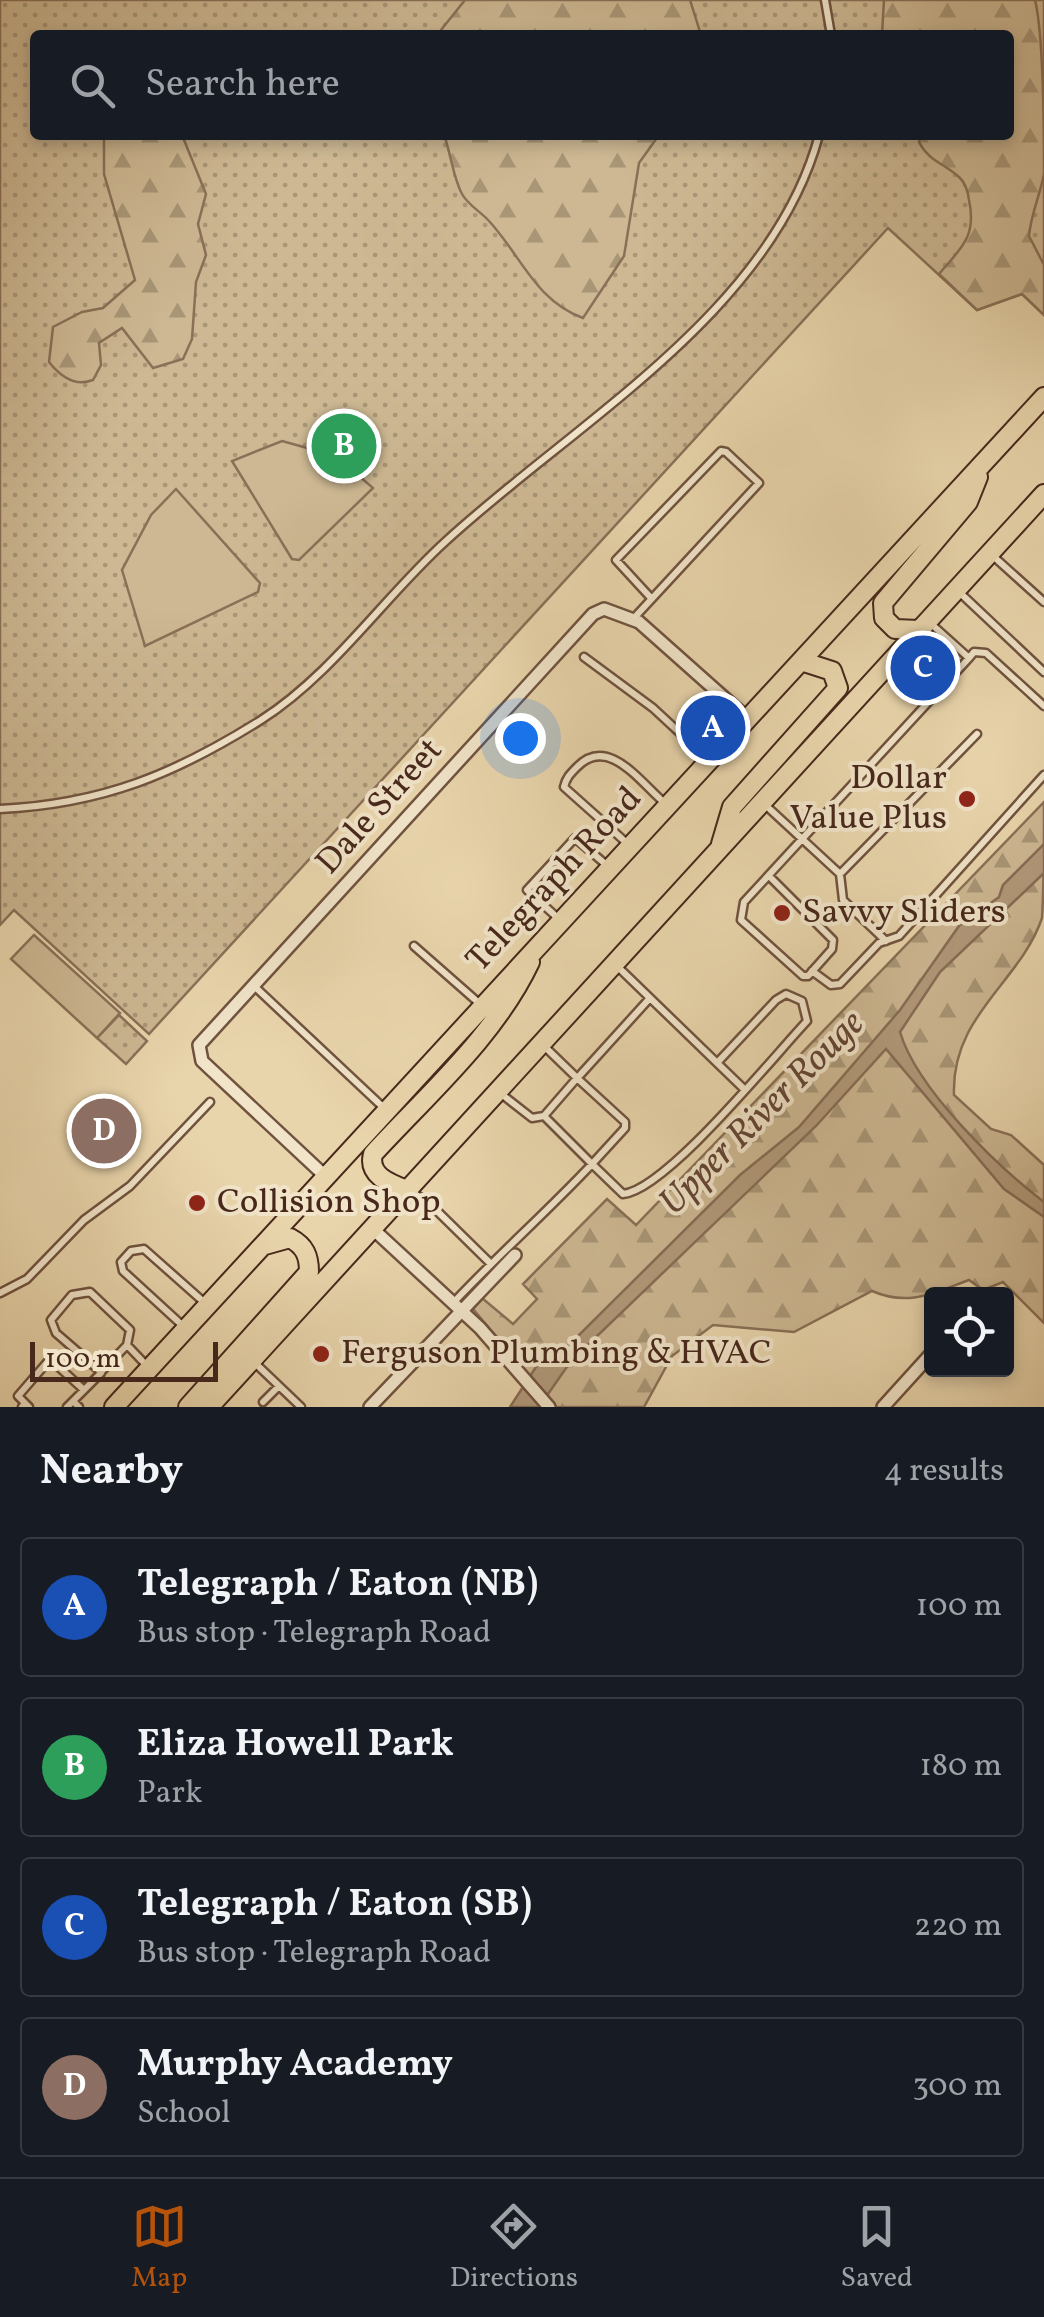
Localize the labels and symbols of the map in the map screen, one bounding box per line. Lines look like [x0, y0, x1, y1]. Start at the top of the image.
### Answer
pin: B [312, 408, 376, 484]
pin: C [890, 630, 956, 706]
pin: A [680, 690, 746, 766]
your location [495, 713, 546, 764]
street label: Dale Street [306, 728, 454, 886]
place label: Dollar Value Plus [789, 755, 947, 843]
street label: Telegraph Road [456, 777, 654, 983]
marker: Dollar Value Plus [956, 788, 978, 810]
place label: Savvy Sliders [802, 889, 1006, 937]
marker: Savvy Sliders [771, 902, 793, 924]
water label: Upper River Rouge [648, 999, 878, 1229]
pin: D [72, 1094, 136, 1168]
place label: Collision Shop [217, 1179, 440, 1227]
marker: Collision Shop [186, 1192, 208, 1214]
place label: Ferguson Plumbing & HVAC [341, 1330, 772, 1378]
scale bar [30, 1337, 218, 1382]
marker: Ferguson Plumbing & HVAC [310, 1343, 332, 1365]

